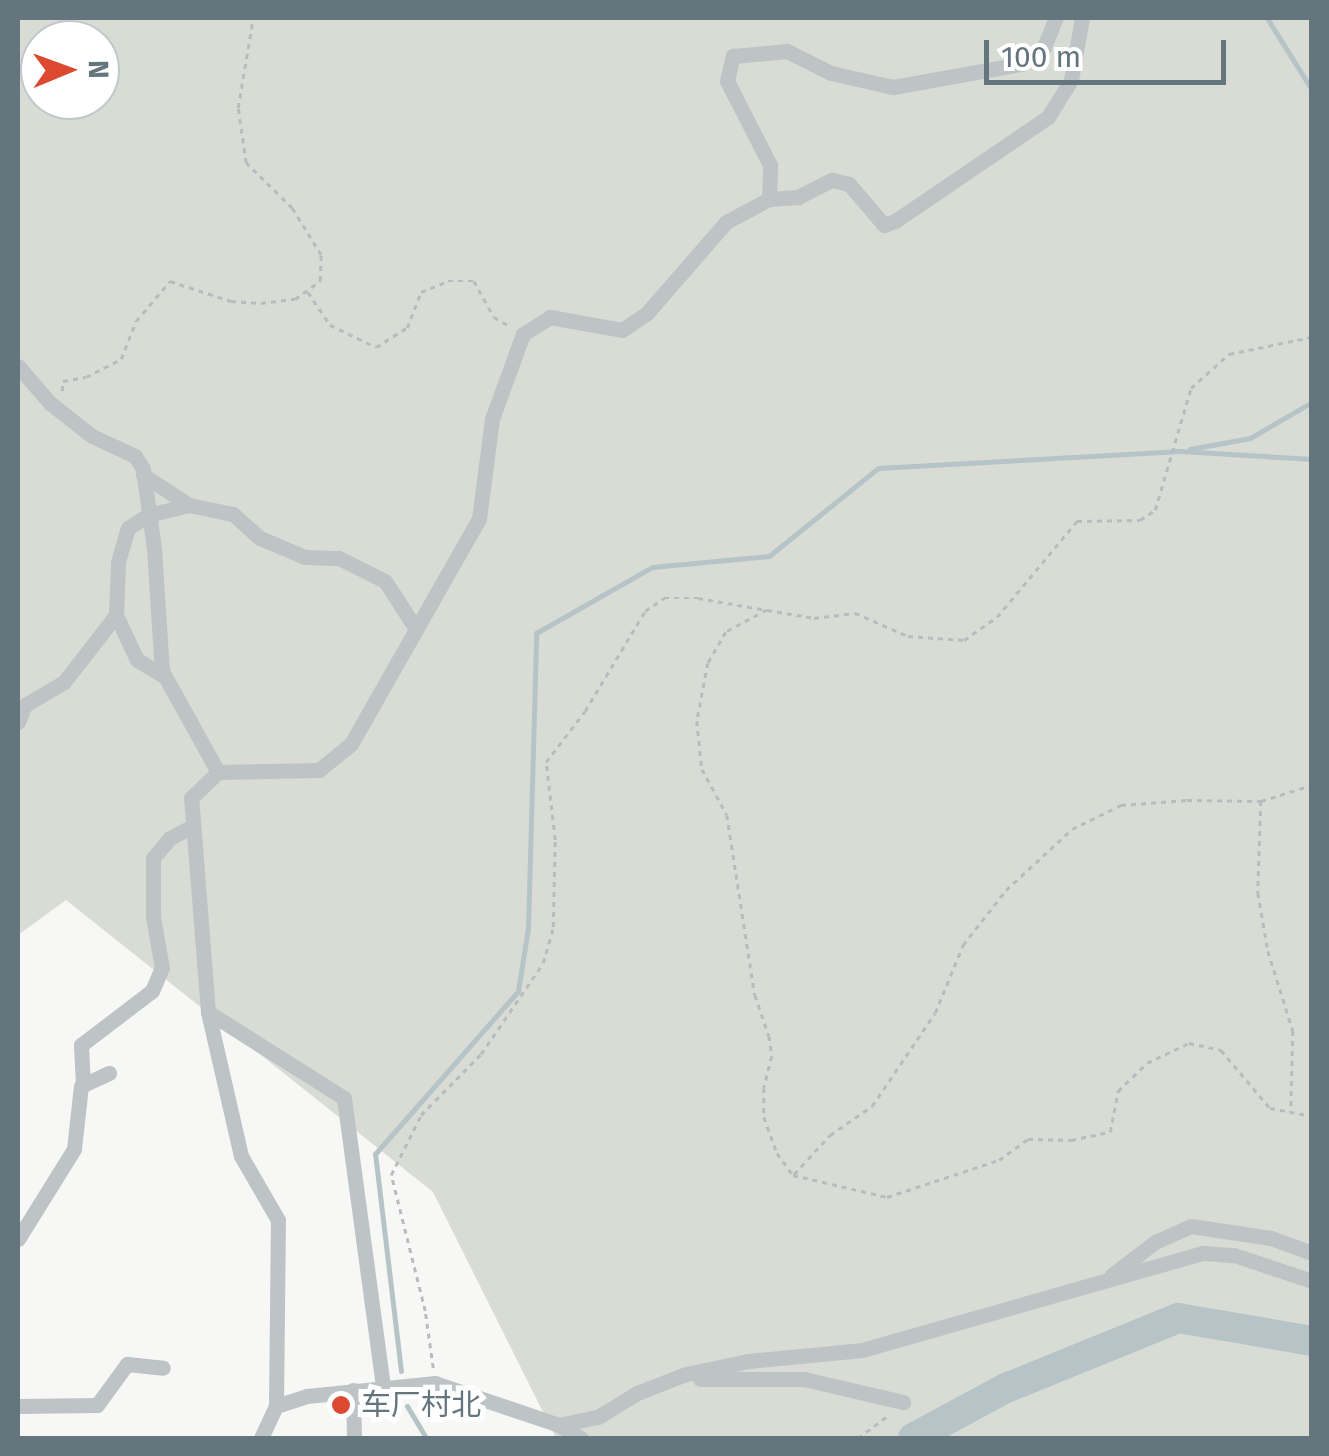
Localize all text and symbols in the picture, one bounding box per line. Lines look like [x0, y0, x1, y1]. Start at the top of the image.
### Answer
north arrow [20, 20, 120, 120]
scale bar [989, 20, 1232, 82]
text: 100 m [1001, 39, 1081, 75]
text: N [82, 60, 115, 79]
place label: 车厂村北 [361, 1387, 481, 1423]
marker: 车厂村北 [330, 1394, 352, 1416]

